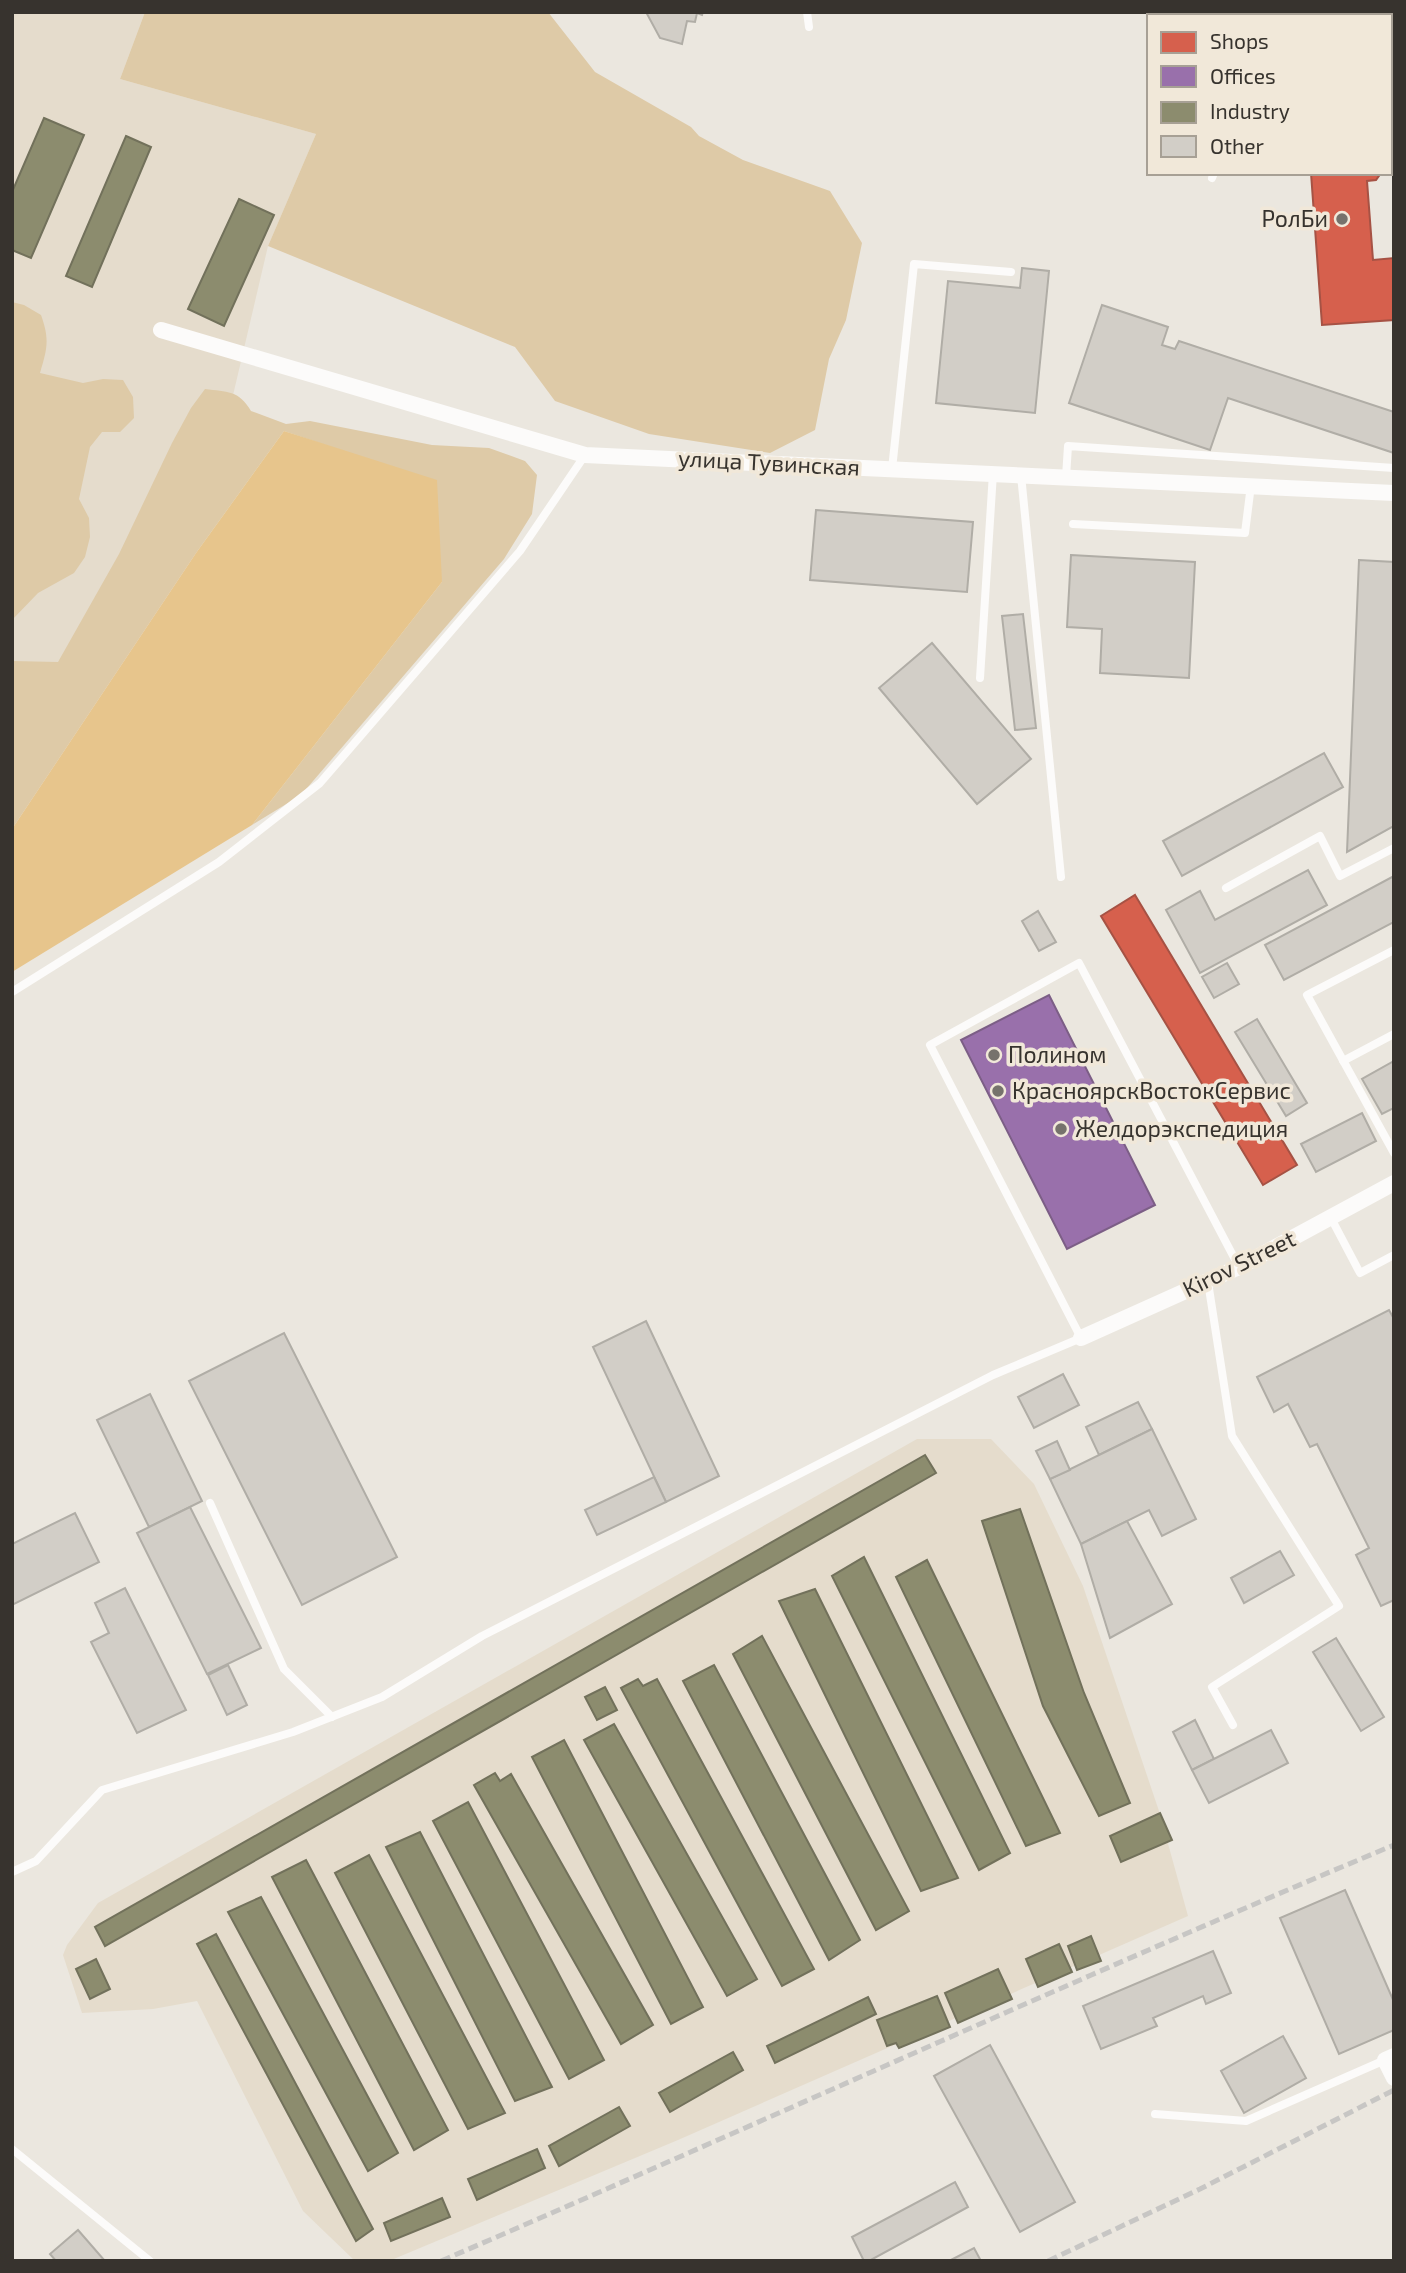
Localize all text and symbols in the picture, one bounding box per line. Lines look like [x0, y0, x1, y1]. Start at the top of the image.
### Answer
legend [1147, 14, 1392, 175]
text: Shops [1210, 28, 1269, 53]
text: Offices [1210, 63, 1276, 88]
text: Industry [1210, 98, 1290, 123]
text: Other [1210, 133, 1265, 158]
place label: РолБи [1261, 204, 1328, 232]
marker: РолБи [1334, 211, 1350, 227]
street label: улица Тувинская [677, 443, 861, 482]
place label: Полином [1008, 1040, 1107, 1068]
marker: Полином [986, 1047, 1002, 1063]
place label: КрасноярскВостокСервис [1012, 1076, 1291, 1104]
marker: КрасноярскВостокСервис [990, 1083, 1006, 1099]
place label: Желдорэкспедиция [1075, 1114, 1288, 1142]
marker: Желдорэкспедиция [1053, 1121, 1069, 1137]
street label: Kirov Street [1178, 1224, 1300, 1302]

